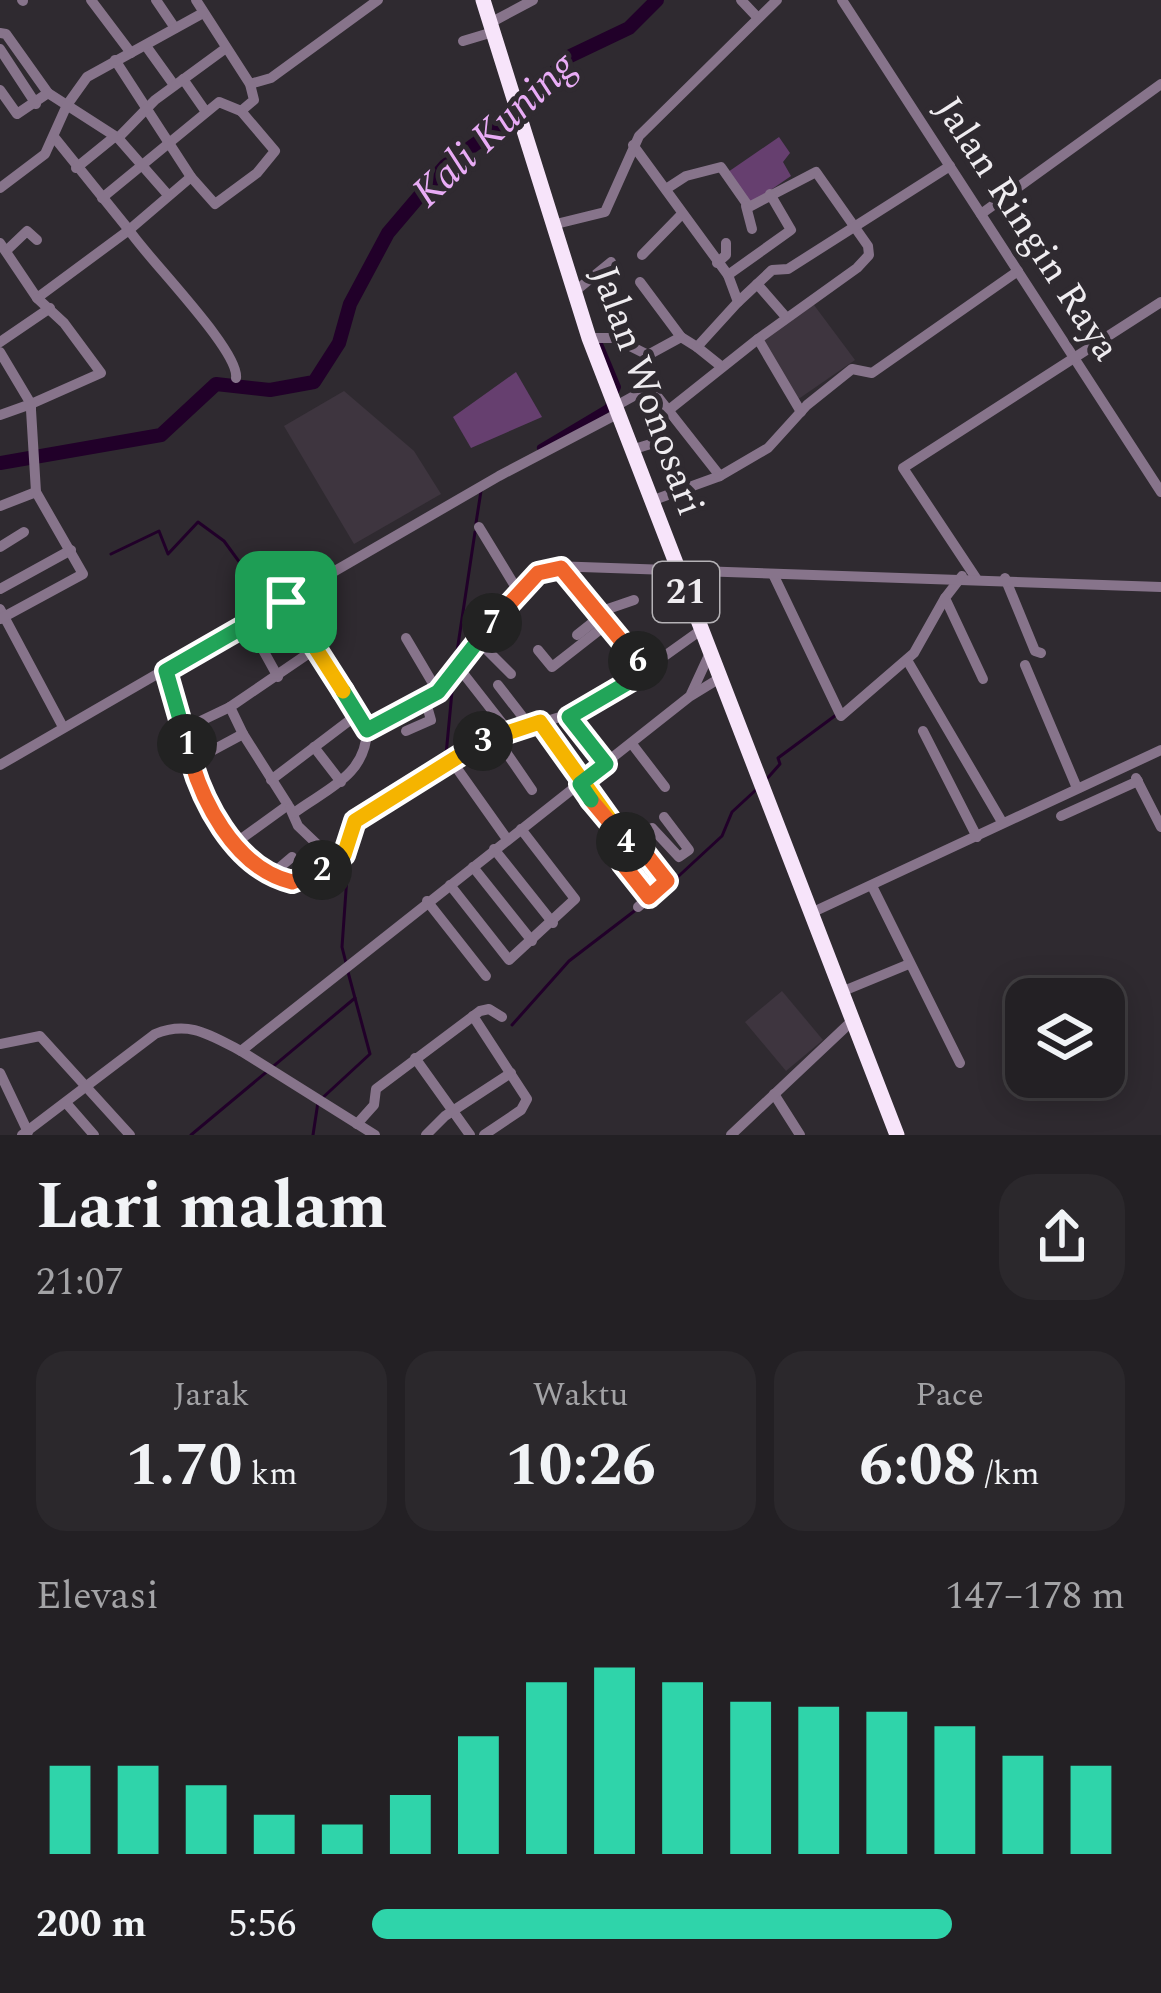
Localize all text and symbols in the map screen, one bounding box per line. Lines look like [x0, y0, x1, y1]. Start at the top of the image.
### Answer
water label: Kali Kuning [398, 36, 591, 223]
street label: Jalan Ringin Raya [919, 85, 1135, 373]
street label: Jalan Wonosari [575, 258, 719, 524]
pin [235, 551, 337, 653]
road number: 21 [653, 562, 719, 622]
icon: arrive [253, 569, 319, 635]
pin: 7 [462, 593, 522, 653]
text: 7 [483, 598, 501, 648]
pin: 6 [608, 631, 668, 691]
text: 6 [629, 636, 647, 686]
pin: 3 [453, 711, 513, 771]
pin: 1 [157, 714, 217, 774]
text: 3 [474, 716, 492, 766]
text: 1 [178, 719, 196, 769]
pin: 4 [596, 812, 656, 872]
text: 4 [617, 817, 635, 867]
pin: 2 [292, 840, 352, 900]
text: 2 [313, 845, 331, 895]
map controls [1005, 978, 1125, 1098]
button: layers [1005, 978, 1125, 1098]
text: Lari malam [36, 1157, 388, 1258]
button: share [999, 1174, 1125, 1300]
text: 21:07 [36, 1253, 124, 1312]
text: Jarak [174, 1370, 249, 1420]
text: Waktu [533, 1370, 628, 1420]
text: Pace [915, 1370, 984, 1420]
text: 1.70 [125, 1420, 243, 1512]
text: 10:26 [505, 1420, 656, 1512]
text: 6:08 [859, 1420, 976, 1512]
text: km [243, 1449, 298, 1499]
text: /km [976, 1449, 1040, 1499]
text: Elevasi [36, 1567, 159, 1626]
text: 147–178 m [945, 1567, 1125, 1626]
text: 200 m [36, 1895, 147, 1954]
text: 5:56 [228, 1895, 296, 1954]

